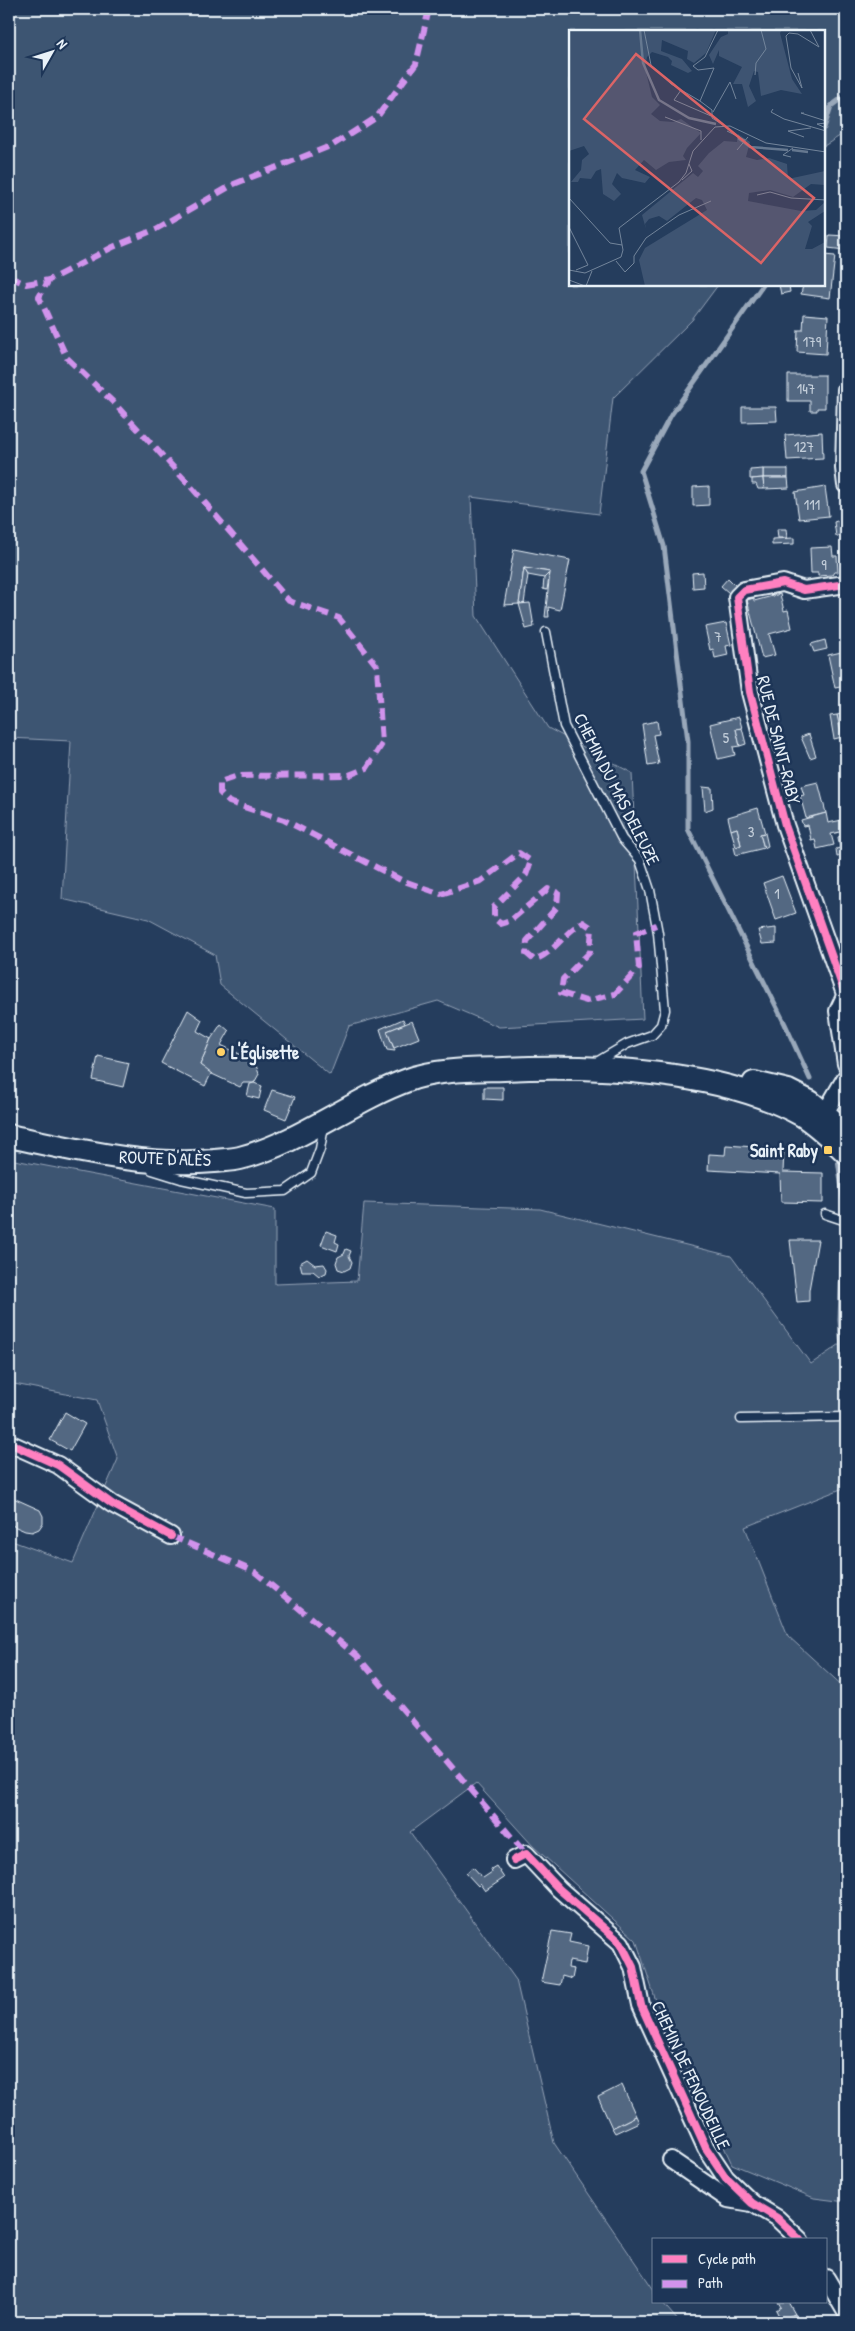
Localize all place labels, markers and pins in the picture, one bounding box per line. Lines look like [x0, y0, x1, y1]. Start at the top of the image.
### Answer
place label: L'Églisette [231, 1040, 300, 1066]
marker: L'Églisette [215, 1046, 227, 1058]
place label: Saint Raby [750, 1138, 818, 1164]
marker: Saint Raby [822, 1144, 834, 1156]

